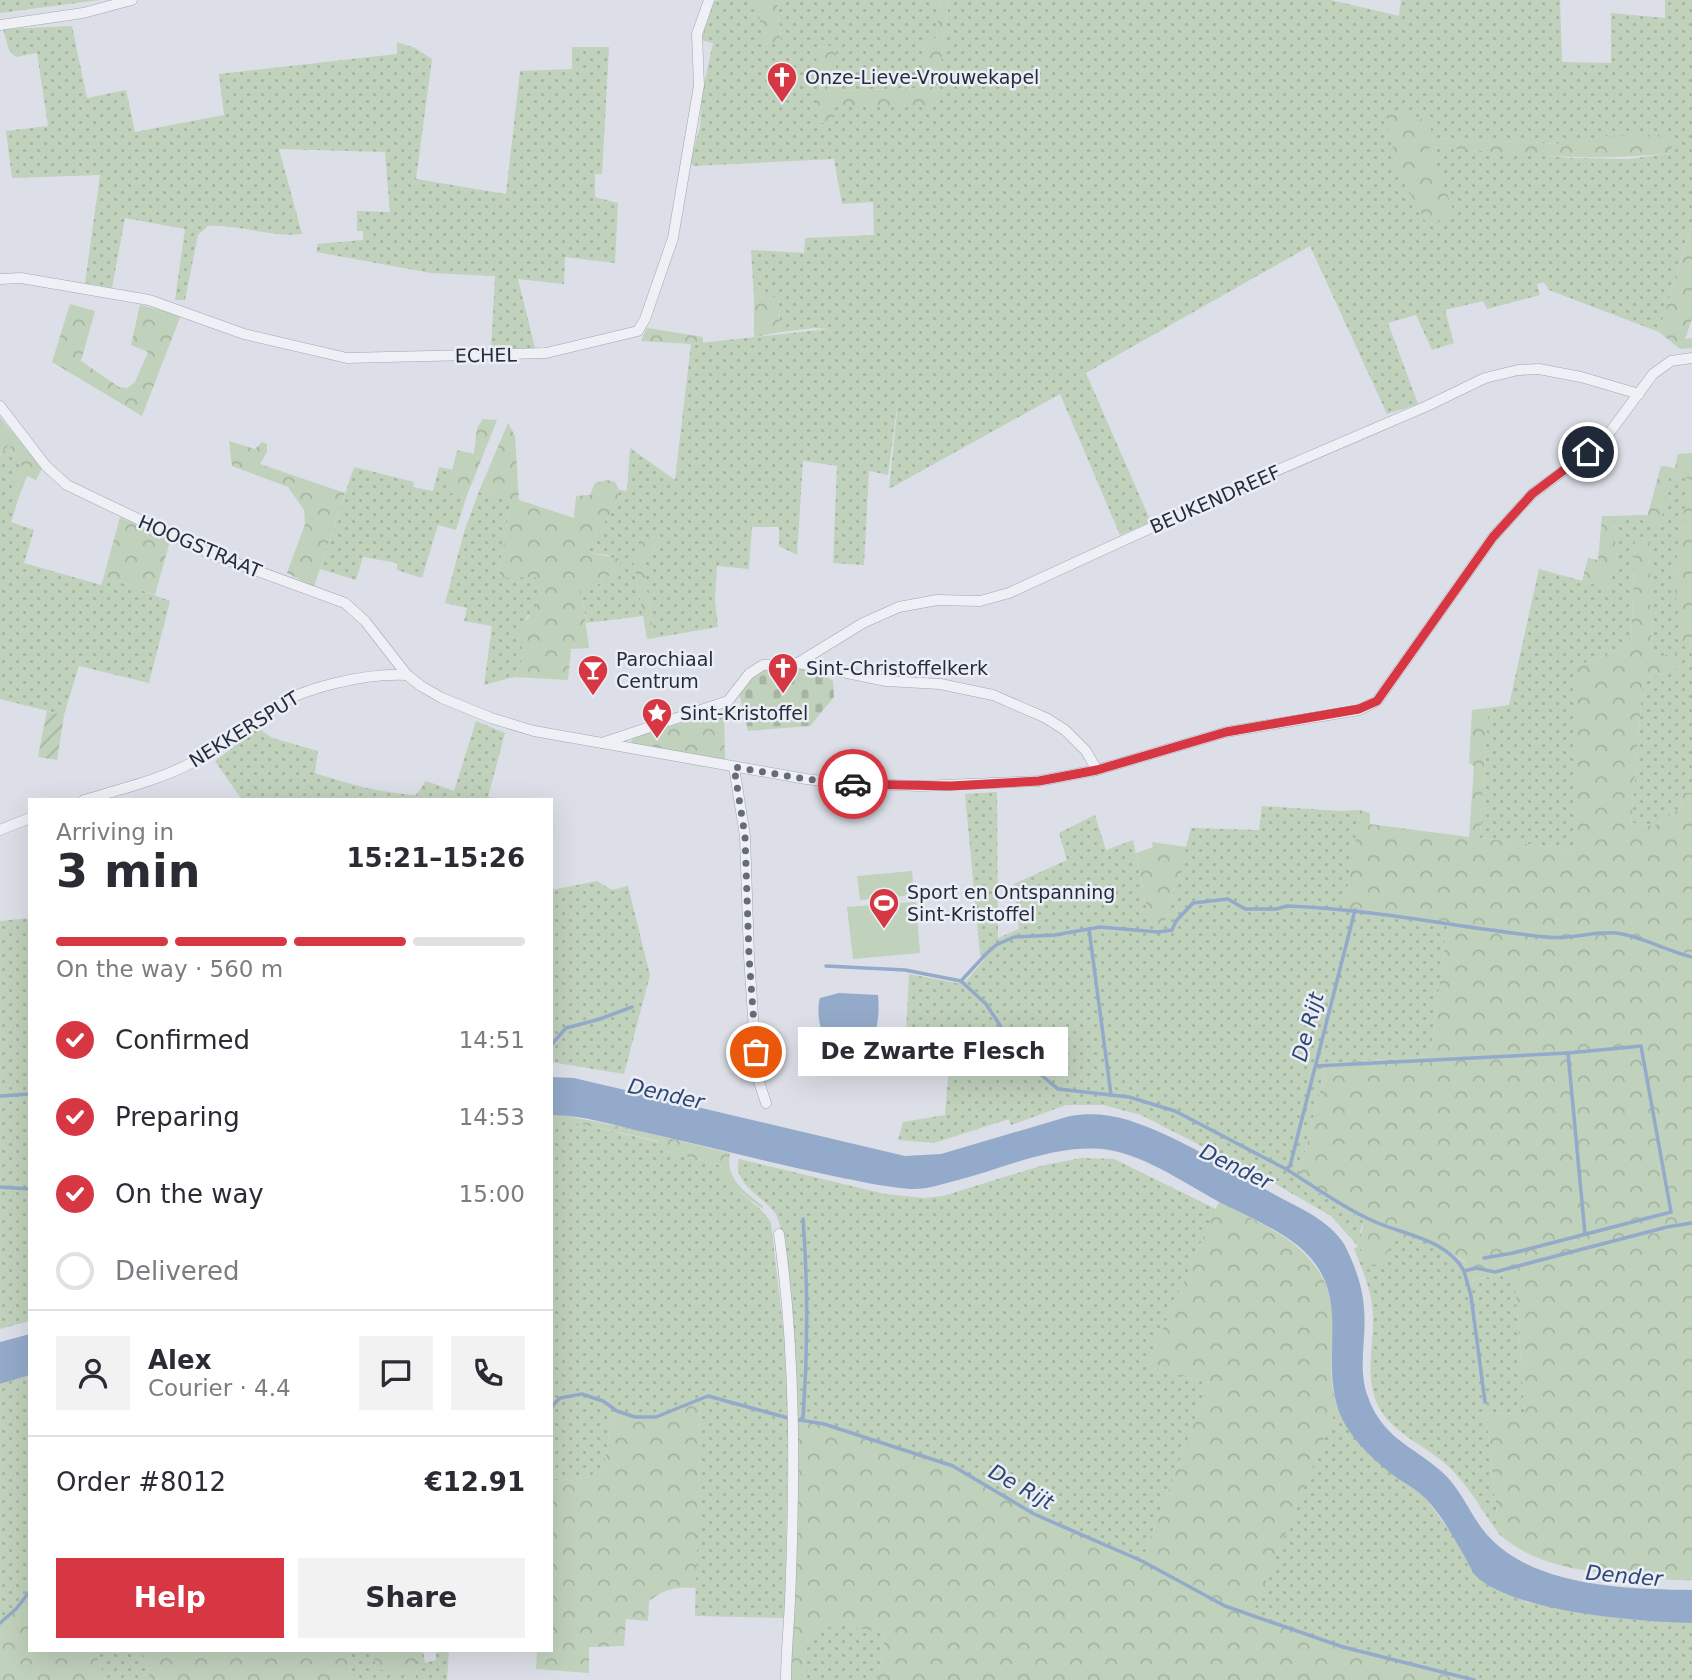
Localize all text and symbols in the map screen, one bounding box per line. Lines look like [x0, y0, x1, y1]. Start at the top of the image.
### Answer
church icon: Onze-Lieve-Vrouwekapel [765, 60, 799, 104]
place label: Onze-Lieve-Vrouwekapel [805, 66, 1039, 88]
street label: ECHEL [455, 343, 518, 367]
pin [1558, 422, 1618, 482]
icon: home [1569, 433, 1607, 471]
street label: BEUKENDREEF [1146, 460, 1284, 538]
street label: HOOGSTRAAT [135, 510, 265, 582]
place label: Parochiaal Centrum [616, 648, 714, 692]
church icon: Sint-Christoffelkerk [766, 651, 800, 695]
bar icon: Parochiaal Centrum [576, 653, 610, 697]
place label: Sint-Christoffelkerk [806, 657, 988, 679]
street label: NEKKERSPUT [185, 686, 303, 772]
place icon: Sint-Kristoffel [640, 696, 674, 740]
place label: Sint-Kristoffel [680, 702, 808, 724]
courier [818, 749, 888, 819]
icon: car [834, 765, 872, 803]
text: Arriving in [56, 819, 174, 845]
text: 15:21–15:26 [346, 843, 525, 873]
text: 3 min [56, 844, 200, 898]
place label: Sport en Ontspanning Sint-Kristoffel [907, 881, 1115, 925]
sports icon: Sport en Ontspanning Sint-Kristoffel [867, 886, 901, 930]
text: On the way · 560 m [56, 956, 283, 982]
water label: De Rijt [1287, 989, 1329, 1064]
icon: check [56, 1021, 94, 1059]
pin [726, 1022, 786, 1082]
text: Confirmed [115, 1025, 250, 1055]
text: 14:51 [459, 1027, 525, 1053]
callout: De Zwarte Flesch [798, 1028, 1068, 1076]
icon: bag [737, 1033, 775, 1071]
text: De Zwarte Flesch [821, 1038, 1045, 1064]
water label: Dender [626, 1074, 708, 1115]
icon: check [56, 1098, 94, 1136]
text: Preparing [115, 1102, 240, 1132]
text: 14:53 [459, 1104, 525, 1130]
water label: Dender [1196, 1139, 1277, 1195]
icon: check [56, 1175, 94, 1213]
text: On the way [115, 1179, 264, 1209]
text: 15:00 [459, 1181, 525, 1207]
text: Delivered [115, 1256, 239, 1286]
button: person [56, 1336, 130, 1410]
button: chat [359, 1336, 433, 1410]
button: phone [451, 1336, 525, 1410]
text: Alex [148, 1345, 211, 1375]
text: Courier · 4.4 [148, 1375, 291, 1401]
water label: De Rijt [984, 1459, 1058, 1515]
text: Order #8012 [56, 1467, 226, 1497]
text: €12.91 [425, 1467, 525, 1497]
button: Help [56, 1558, 284, 1638]
button: Share [298, 1558, 525, 1638]
water label: Dender [1584, 1561, 1665, 1591]

